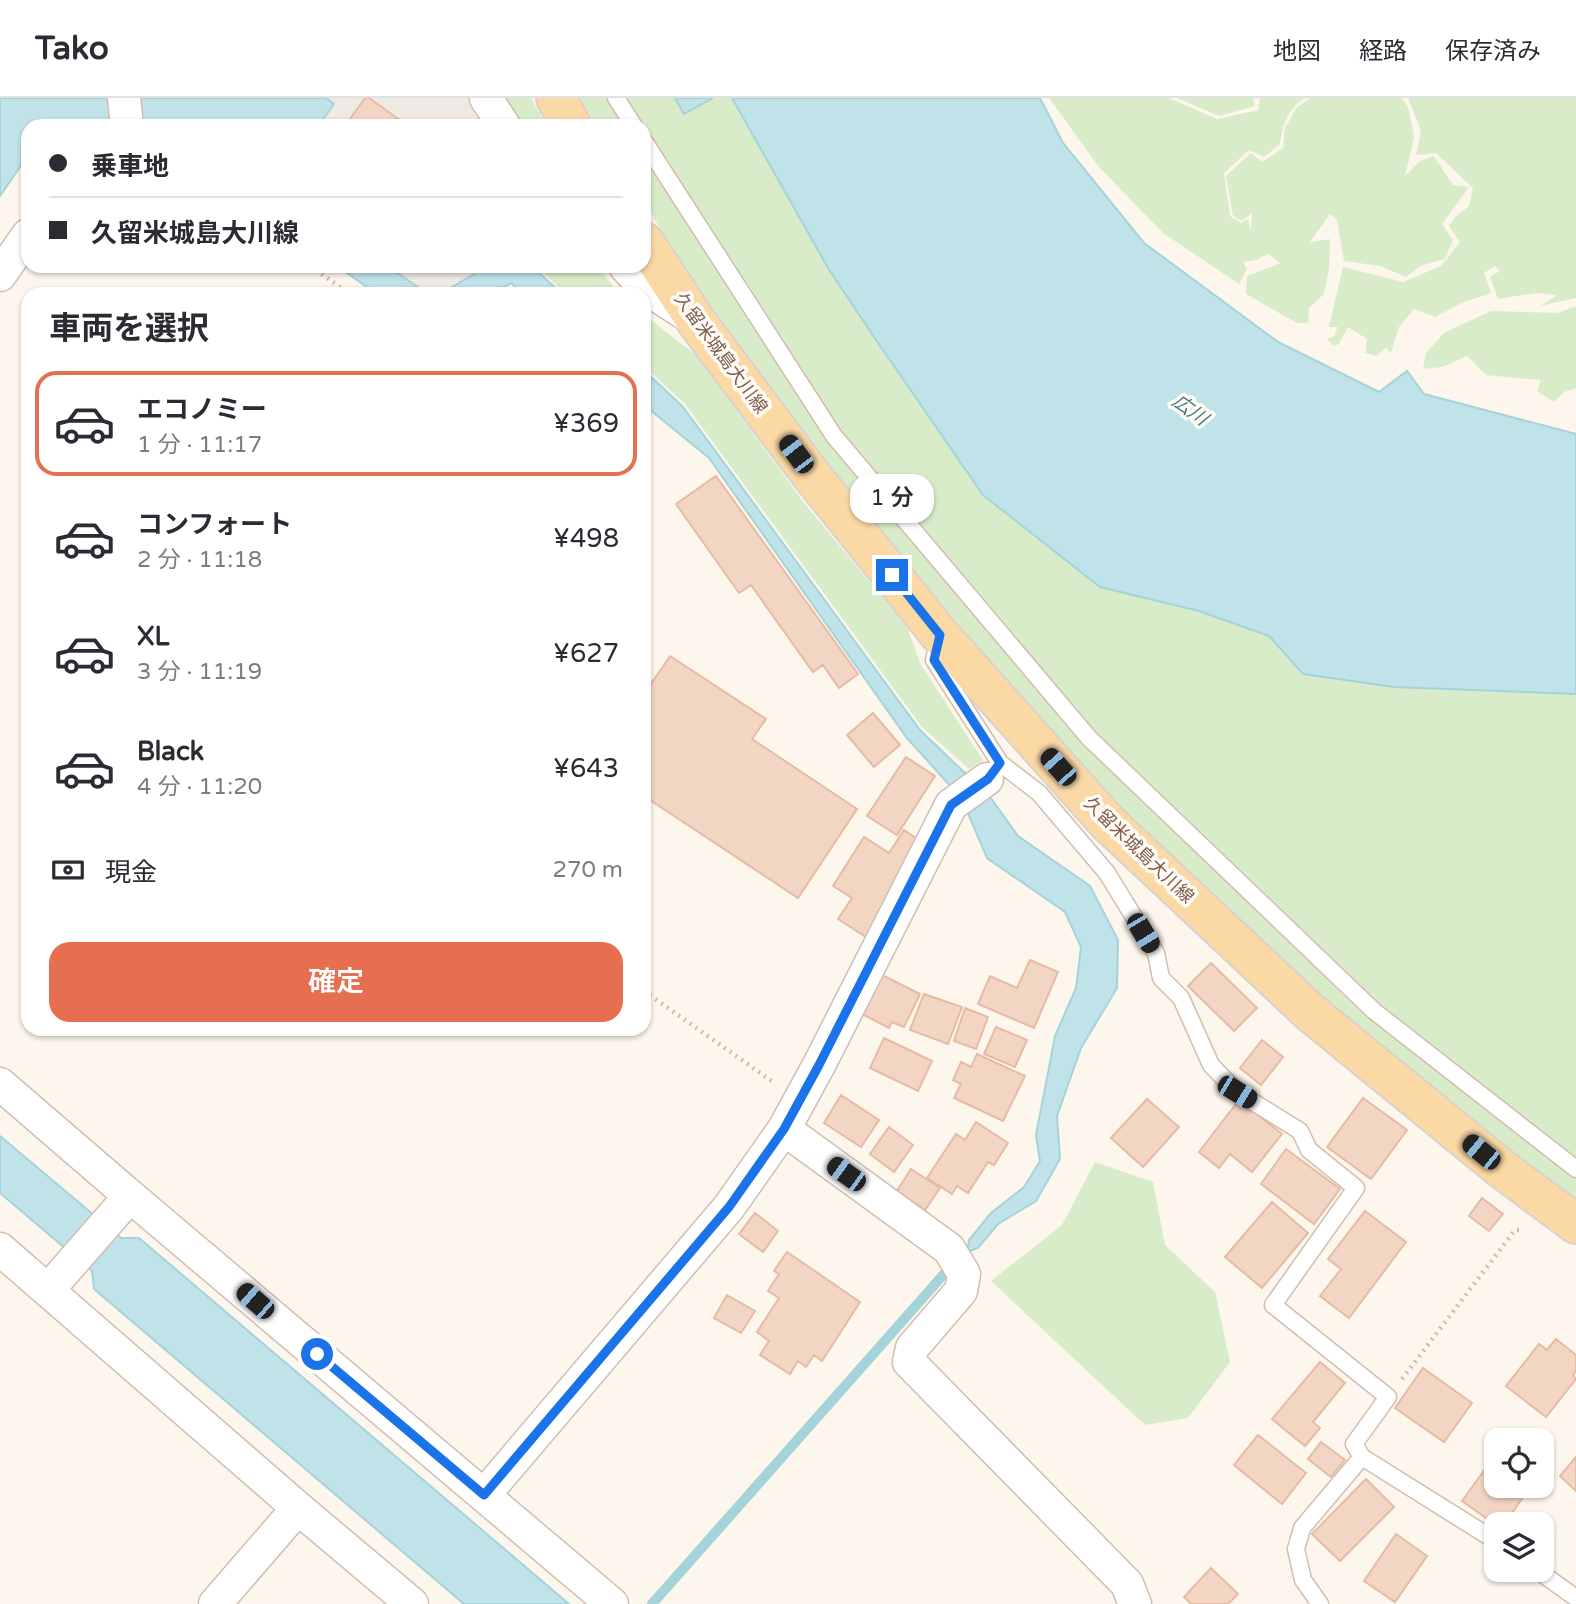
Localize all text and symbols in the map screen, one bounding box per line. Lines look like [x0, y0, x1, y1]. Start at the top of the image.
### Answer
text: Tako [35, 29, 109, 68]
text: 地図 [1273, 37, 1321, 66]
text: 経路 [1359, 37, 1407, 66]
text: 保存済み [1445, 37, 1541, 66]
text: 乗車地 [91, 151, 169, 182]
text: 久留米城島大川線 [91, 218, 299, 249]
street label: 久留米城島大川線 [670, 288, 772, 418]
text: 車両を選択 [49, 310, 209, 348]
water label: 広川 [1168, 390, 1213, 431]
icon: car [53, 392, 116, 455]
text: エコノミー [137, 394, 267, 425]
text: ¥369 [553, 408, 619, 439]
text: 1 分 · 11:17 [137, 431, 262, 459]
car [775, 431, 818, 477]
callout: 1 分 [850, 474, 934, 522]
text: 1 分 [870, 484, 914, 512]
icon: car [53, 507, 116, 570]
text: コンフォート [137, 509, 292, 540]
text: ¥498 [553, 523, 619, 554]
text: 2 分 · 11:18 [137, 546, 262, 574]
route end [876, 559, 908, 591]
text: XL [137, 621, 169, 652]
icon: car [53, 622, 116, 685]
text: ¥627 [553, 638, 619, 669]
text: 3 分 · 11:19 [137, 658, 262, 686]
text: Black [137, 736, 204, 767]
icon: car [53, 737, 116, 800]
car [1037, 744, 1080, 790]
text: ¥643 [553, 753, 619, 784]
text: 4 分 · 11:20 [137, 773, 262, 801]
street label: 久留米城島大川線 [1080, 792, 1198, 908]
icon: cash [49, 851, 87, 889]
text: 270 m [553, 856, 623, 884]
text: 現金 [105, 857, 157, 888]
car [1124, 910, 1163, 956]
button: 確定 [49, 942, 623, 1022]
car [1214, 1072, 1261, 1112]
car [1459, 1131, 1504, 1173]
car [823, 1153, 870, 1195]
car [233, 1279, 278, 1323]
route start [301, 1338, 333, 1370]
map controls [1484, 1428, 1554, 1582]
button: locate [1484, 1428, 1554, 1498]
button: layers [1484, 1512, 1554, 1582]

